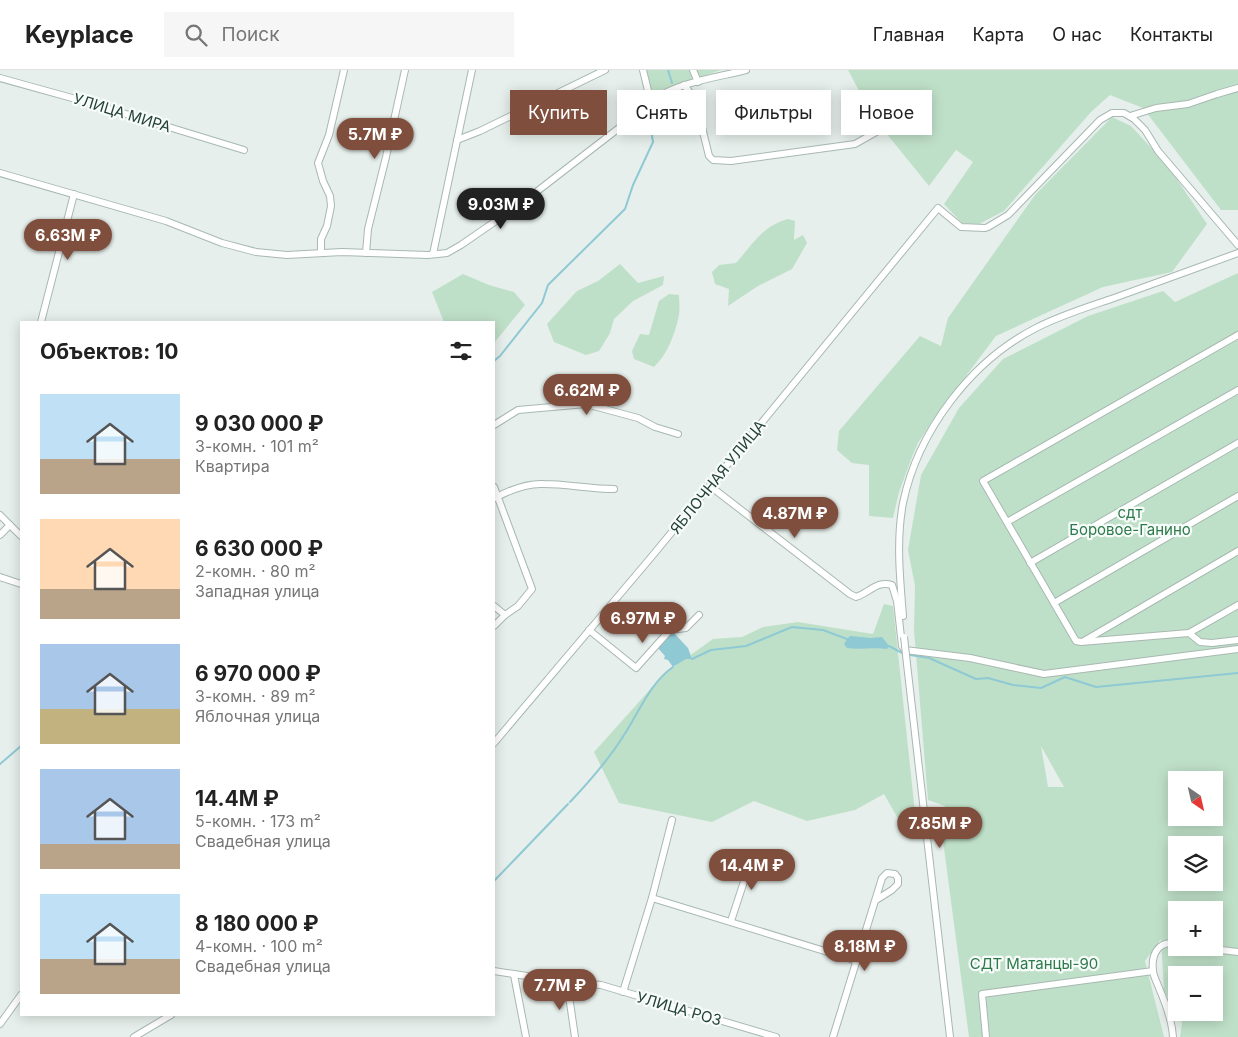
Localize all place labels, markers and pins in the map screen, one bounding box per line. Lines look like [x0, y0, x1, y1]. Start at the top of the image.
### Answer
pin: 5.7M ₽ [334, 118, 416, 160]
pin: 9.03M ₽ [455, 188, 547, 230]
pin: 6.63M ₽ [22, 218, 114, 261]
pin: 6.62M ₽ [541, 374, 633, 416]
pin: 4.87M ₽ [749, 496, 841, 539]
pin: 6.97M ₽ [597, 602, 689, 644]
pin: 7.85M ₽ [894, 806, 986, 849]
pin: 14.4M ₽ [706, 848, 798, 891]
pin: 8.18M ₽ [819, 930, 911, 972]
pin: 7.7M ₽ [519, 968, 601, 1011]

